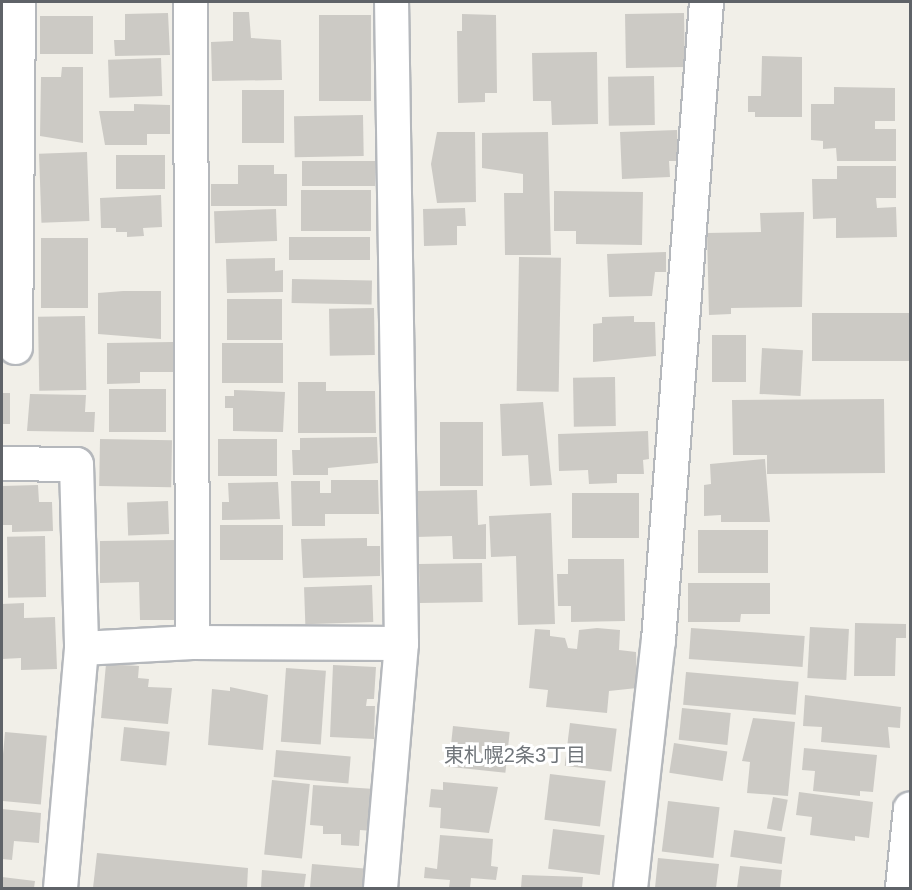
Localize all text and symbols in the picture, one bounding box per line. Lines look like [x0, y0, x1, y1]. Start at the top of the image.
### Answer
district label: 東札幌2条3丁目 [444, 743, 586, 767]

